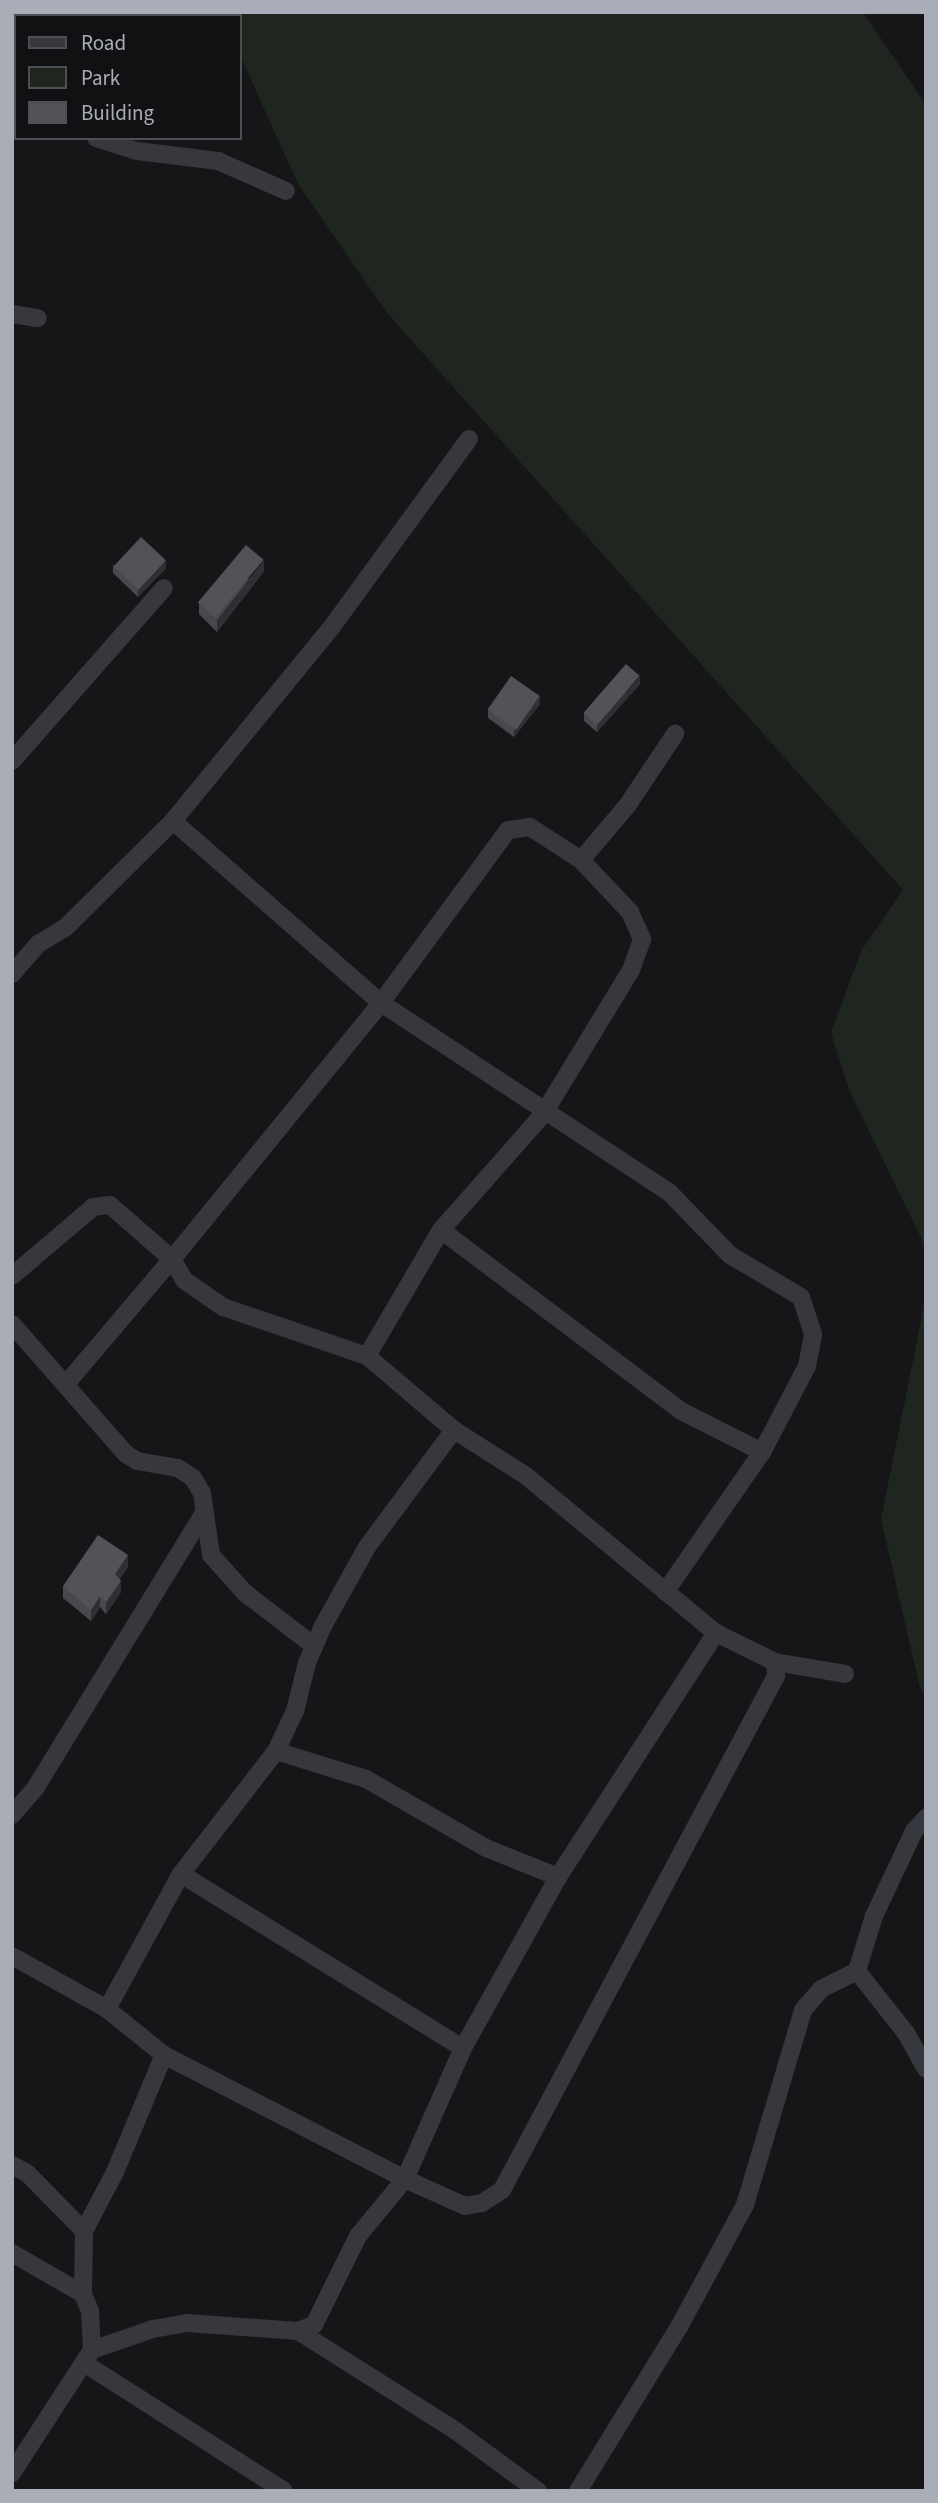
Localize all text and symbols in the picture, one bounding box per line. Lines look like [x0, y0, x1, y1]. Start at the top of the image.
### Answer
legend [14, 14, 242, 140]
text: Road [81, 28, 126, 58]
text: Park [81, 63, 120, 93]
text: Building [81, 98, 154, 128]

